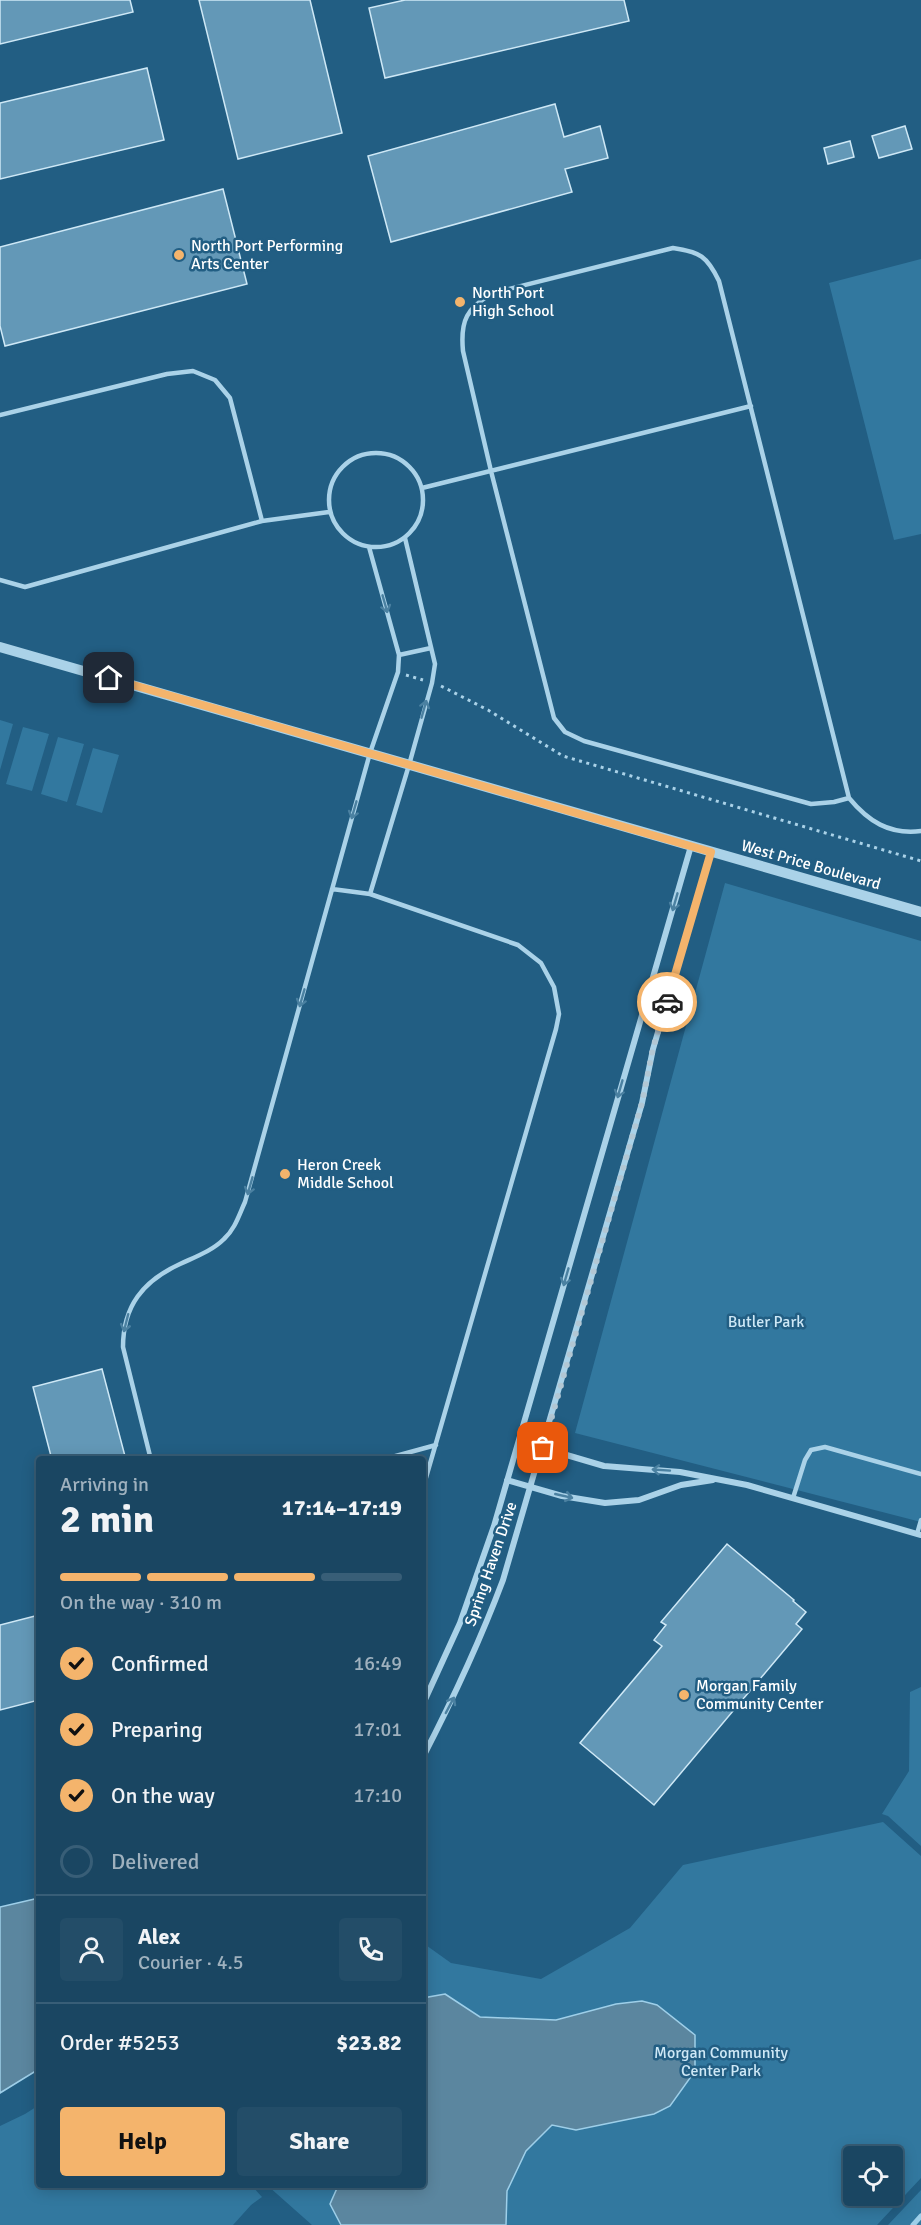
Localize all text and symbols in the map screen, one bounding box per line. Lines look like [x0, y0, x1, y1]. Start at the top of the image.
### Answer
place label: North Port Performing Arts Center [191, 236, 343, 274]
marker: North Port Performing Arts Center [172, 248, 186, 262]
place label: North Port High School [472, 283, 555, 321]
marker: North Port High School [453, 295, 467, 309]
one-way arrow [380, 594, 391, 613]
pin [83, 652, 134, 703]
icon: home [92, 661, 125, 694]
one-way arrow [419, 699, 431, 718]
one-way arrow [348, 800, 359, 819]
street label: West Price Boulevard [739, 836, 883, 894]
one-way arrow [669, 892, 680, 911]
courier [637, 972, 697, 1032]
icon: car [651, 986, 684, 1019]
one-way arrow [296, 988, 307, 1007]
one-way arrow [614, 1080, 626, 1099]
place label: Heron Creek Middle School [297, 1155, 394, 1193]
marker: Heron Creek Middle School [278, 1167, 292, 1181]
one-way arrow [243, 1176, 255, 1195]
one-way arrow [560, 1267, 571, 1286]
park label: Butler Park [728, 1312, 804, 1332]
one-way arrow [119, 1314, 131, 1333]
pin [517, 1422, 568, 1473]
icon: bag [526, 1431, 559, 1464]
one-way arrow [652, 1464, 672, 1475]
text: Arriving in [60, 1472, 149, 1497]
one-way arrow [554, 1490, 573, 1502]
text: 17:14–17:19 [282, 1494, 402, 1521]
text: 2 min [60, 1495, 154, 1543]
street label: Spring Haven Drive [460, 1499, 522, 1629]
text: On the way · 310 m [60, 1590, 222, 1615]
icon: check [60, 1647, 93, 1680]
text: Confirmed [111, 1650, 209, 1677]
text: 16:49 [353, 1651, 402, 1676]
place label: Morgan Family Community Center [696, 1676, 824, 1714]
marker: Morgan Family Community Center [677, 1688, 691, 1702]
one-way arrow [445, 1696, 456, 1714]
icon: check [60, 1713, 93, 1746]
text: Preparing [111, 1716, 203, 1743]
text: 17:01 [353, 1717, 402, 1742]
icon: check [60, 1779, 93, 1812]
text: On the way [111, 1782, 215, 1809]
text: 17:10 [353, 1783, 402, 1808]
text: Delivered [111, 1848, 199, 1875]
button: person [60, 1918, 123, 1981]
button: phone [339, 1918, 402, 1981]
text: Alex [138, 1923, 180, 1950]
text: Courier · 4.5 [138, 1950, 244, 1975]
text: Order #5253 [60, 2029, 180, 2056]
text: $23.82 [336, 2029, 402, 2056]
park label: Morgan Community Center Park [654, 2043, 789, 2081]
button: Help [60, 2107, 225, 2176]
button: Share [237, 2107, 402, 2176]
map controls [843, 2146, 903, 2206]
button: locate [843, 2146, 903, 2206]

